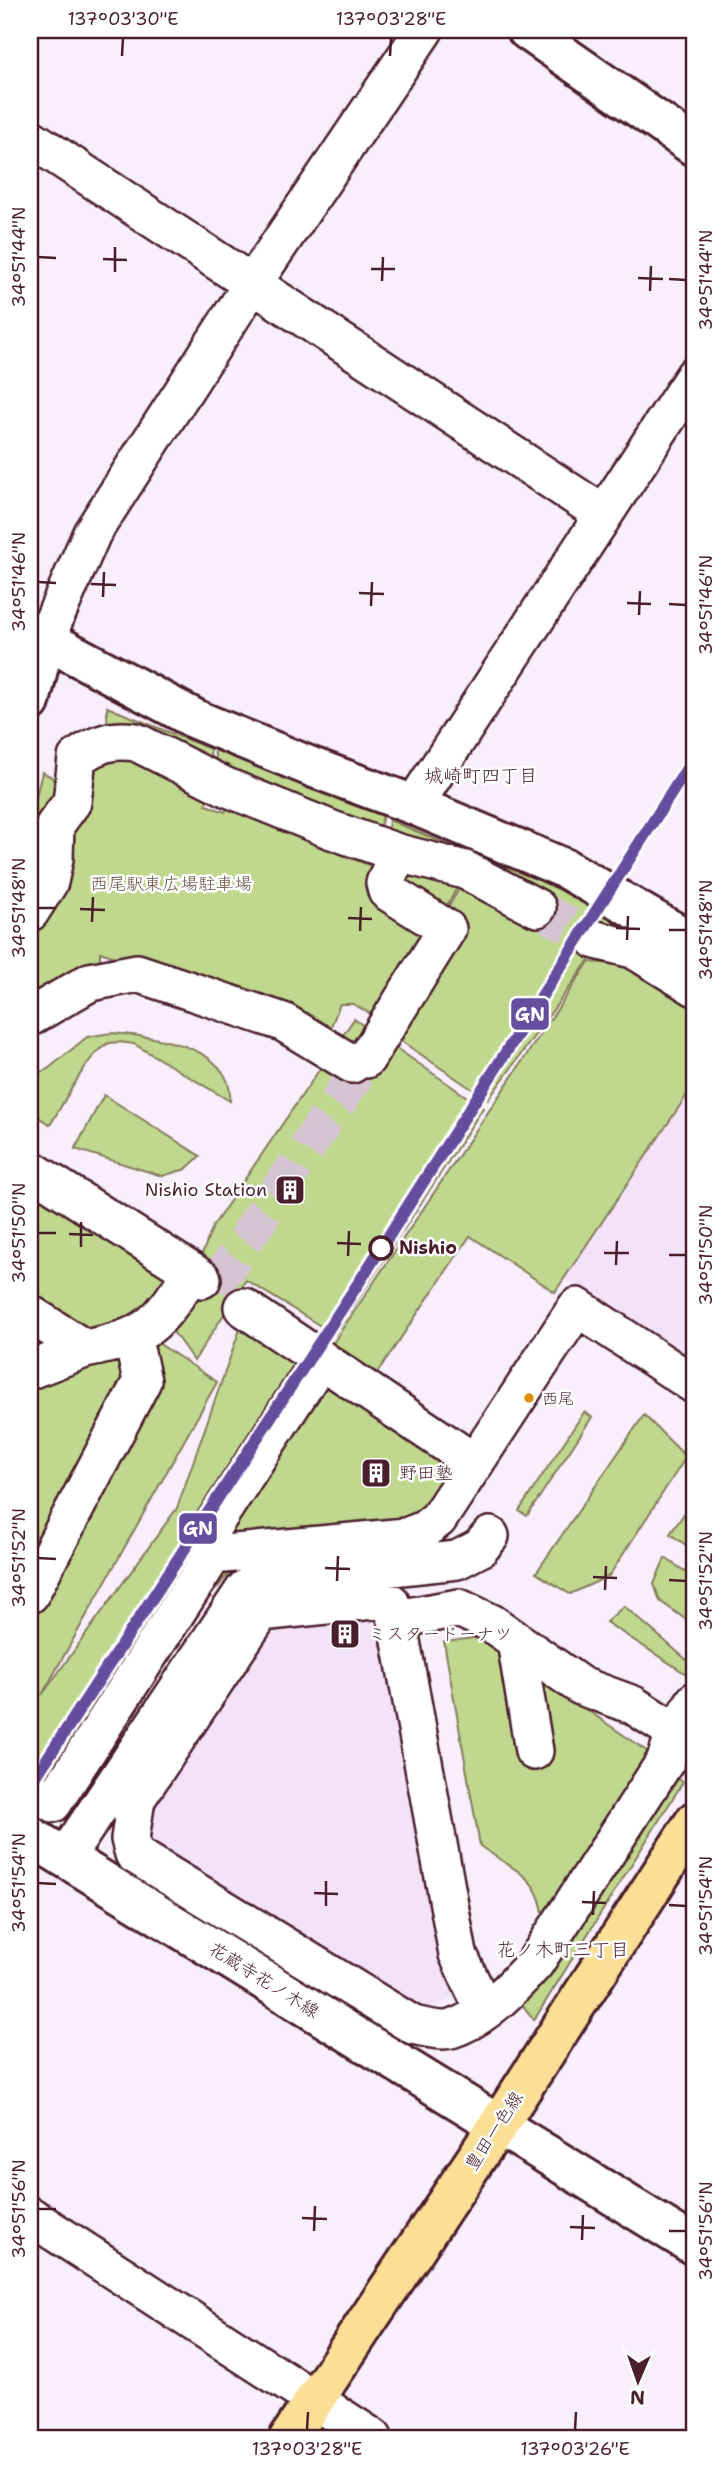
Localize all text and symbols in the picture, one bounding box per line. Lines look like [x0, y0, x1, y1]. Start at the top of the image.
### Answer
text: 137°03'30"E [67, 7, 179, 31]
text: 137°03'28"E [336, 7, 446, 31]
text: 34°51'44"N [7, 207, 31, 307]
text: 34°51'44"N [694, 230, 718, 330]
text: 34°51'46"N [7, 532, 31, 632]
text: 34°51'46"N [694, 555, 718, 655]
district label: 城崎町四丁目 [424, 763, 538, 788]
text: 34°51'48"N [7, 858, 31, 958]
park label: 西尾駅東広場駐車場 [90, 872, 252, 896]
text: 34°51'48"N [694, 880, 718, 980]
line badge: GN [510, 997, 550, 1031]
text: GN [515, 1002, 545, 1027]
building icon: Nishio Station [273, 1173, 307, 1207]
place label: Nishio Station [145, 1178, 267, 1202]
text: 34°51'50"N [7, 1183, 31, 1283]
text: 34°51'50"N [694, 1205, 718, 1305]
marker: Nishio [369, 1236, 393, 1260]
place label: Nishio [399, 1236, 457, 1260]
place label: 西尾 [542, 1388, 574, 1409]
marker: 西尾 [522, 1391, 536, 1405]
building icon: 野田塾 [359, 1456, 393, 1490]
place label: 野田塾 [399, 1461, 453, 1485]
text: 34°51'52"N [7, 1508, 31, 1608]
line badge: GN [178, 1512, 218, 1545]
text: GN [183, 1516, 213, 1541]
text: 34°51'52"N [694, 1531, 718, 1631]
building icon: ミスタードーナツ [328, 1617, 362, 1651]
place label: ミスタードーナツ [368, 1622, 512, 1646]
text: 34°51'54"N [7, 1833, 31, 1933]
text: 34°51'54"N [694, 1856, 718, 1956]
street label: 花蔵寺花ノ木線 [204, 1936, 324, 2024]
district label: 花ノ木町三丁目 [496, 1937, 630, 1962]
street label: 豊田一色線 [459, 2087, 529, 2175]
text: 34°51'56"N [7, 2159, 31, 2259]
text: 34°51'56"N [694, 2181, 718, 2281]
north arrow [602, 2346, 672, 2416]
text: N [629, 2385, 645, 2410]
text: 137°03'28"E [252, 2437, 362, 2461]
text: 137°03'26"E [520, 2437, 630, 2461]

